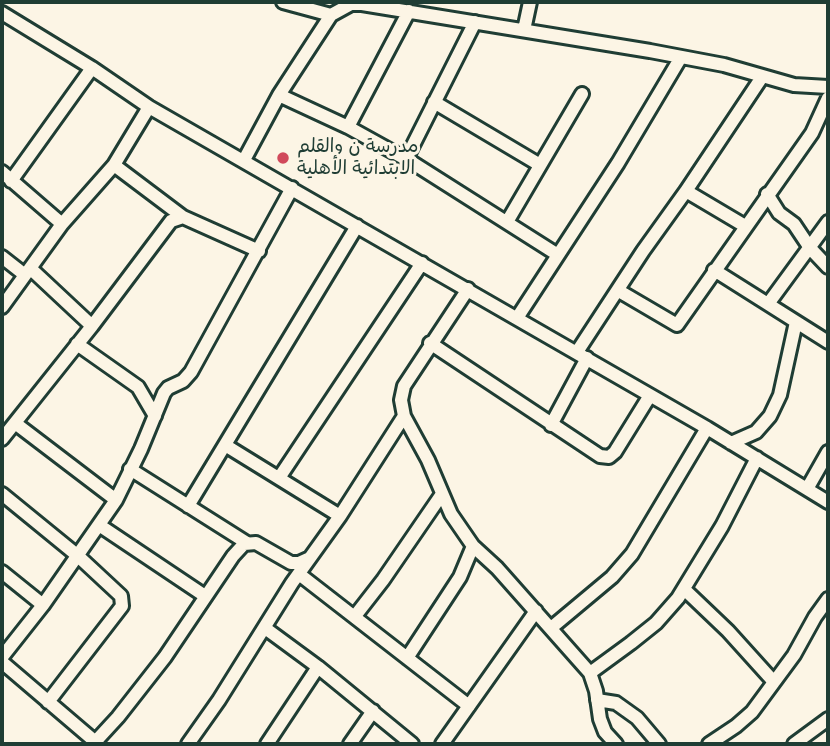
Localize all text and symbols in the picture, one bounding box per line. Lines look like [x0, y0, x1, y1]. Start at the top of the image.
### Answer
place label: مدرسة ن والقلم الابتدائية الأهلية [297, 136, 419, 180]
marker: مدرسة ن والقلم الابتدائية الأهلية [275, 150, 291, 166]

